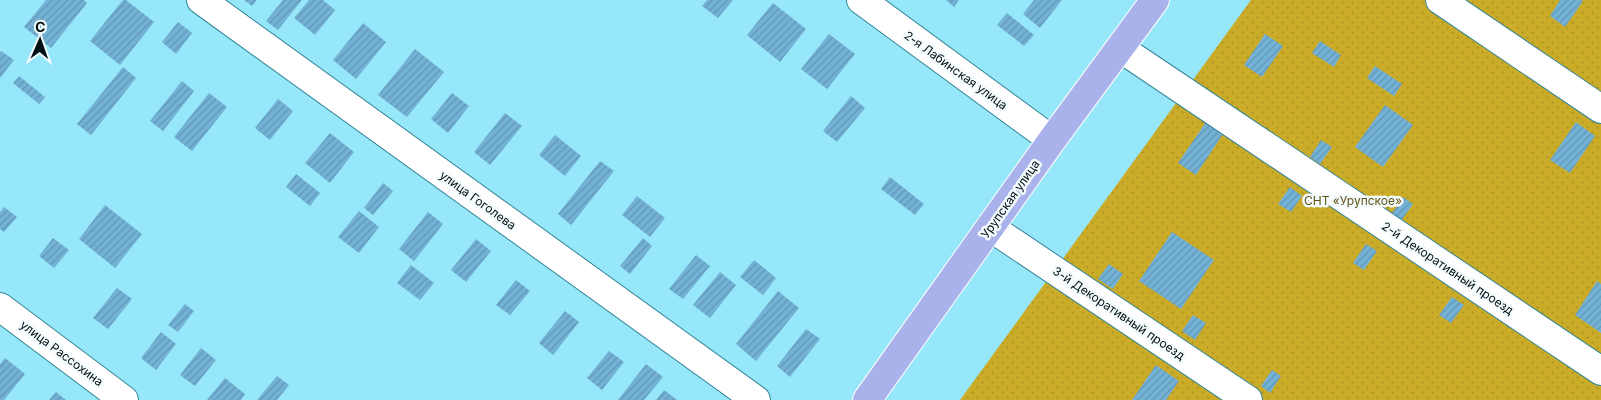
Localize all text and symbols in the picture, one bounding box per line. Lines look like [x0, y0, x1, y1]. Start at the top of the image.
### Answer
north arrow [15, 15, 65, 65]
text: С [35, 18, 46, 35]
street label: 2-я Лабинская улица [901, 27, 1011, 113]
street label: Урупская улица [977, 157, 1043, 241]
street label: улица Гоголева [437, 167, 519, 233]
park label: СНТ «Урупское» [1304, 193, 1402, 208]
street label: 2-й Декоративный проезд [1379, 218, 1517, 318]
street label: 3-й Декоративный проезд [1050, 263, 1188, 363]
street label: улица Рассохина [18, 317, 106, 389]

